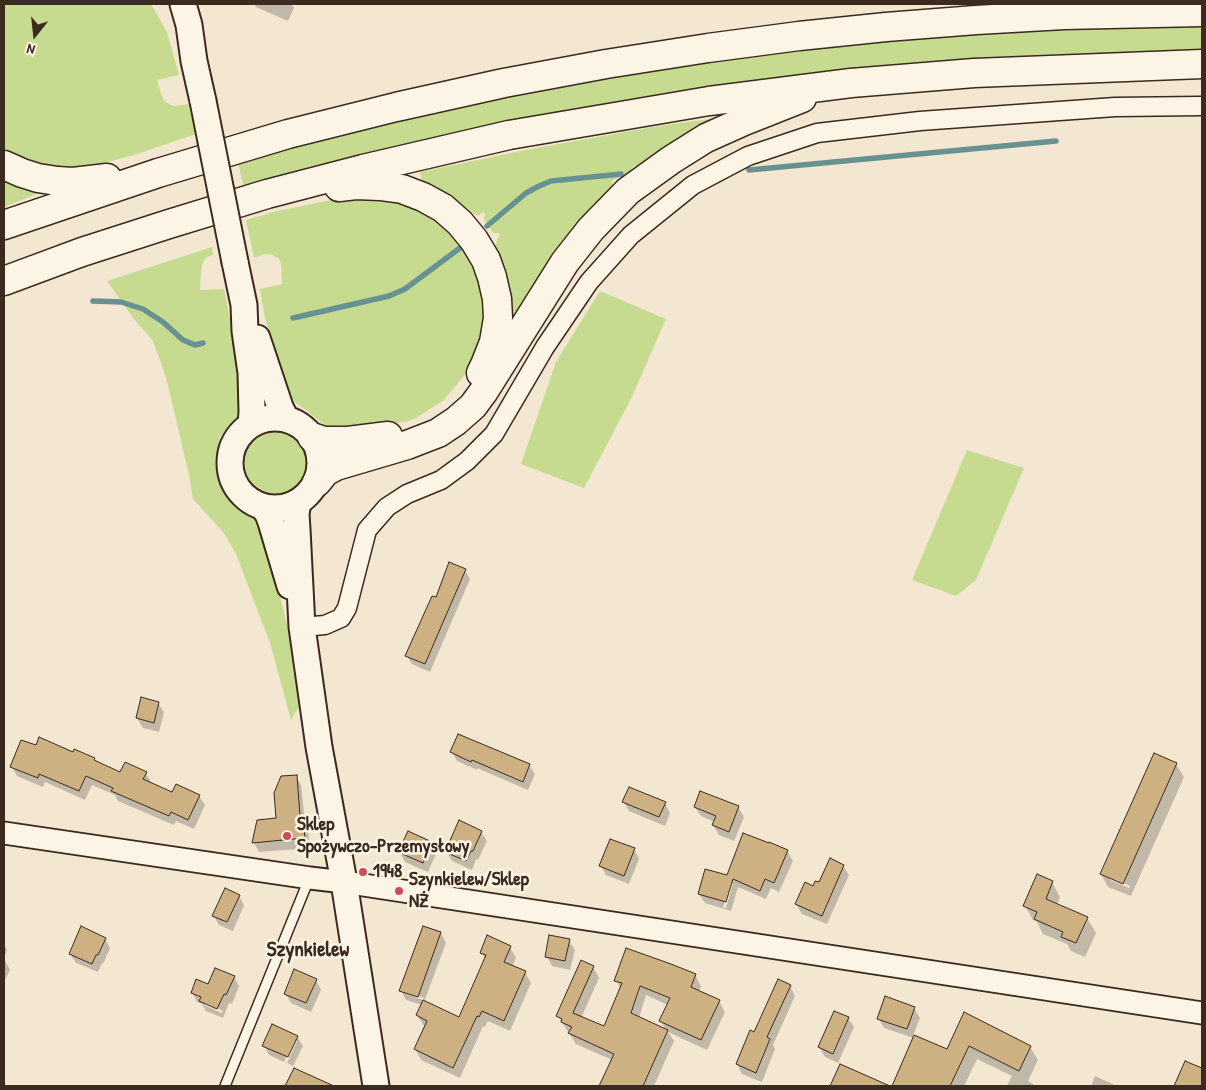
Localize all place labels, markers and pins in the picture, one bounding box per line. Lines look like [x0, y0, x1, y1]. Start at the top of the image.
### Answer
place label: Sklep Spożywczo-Przemysłowy [297, 814, 469, 858]
marker: Sklep Spożywczo-Przemysłowy [281, 830, 293, 842]
place label: 1948 [373, 861, 402, 883]
marker: 1948 [357, 866, 369, 878]
place label: Szynkielew/Sklep NŻ [409, 869, 529, 913]
marker: Szynkielew/Sklep NŻ [393, 885, 405, 897]

